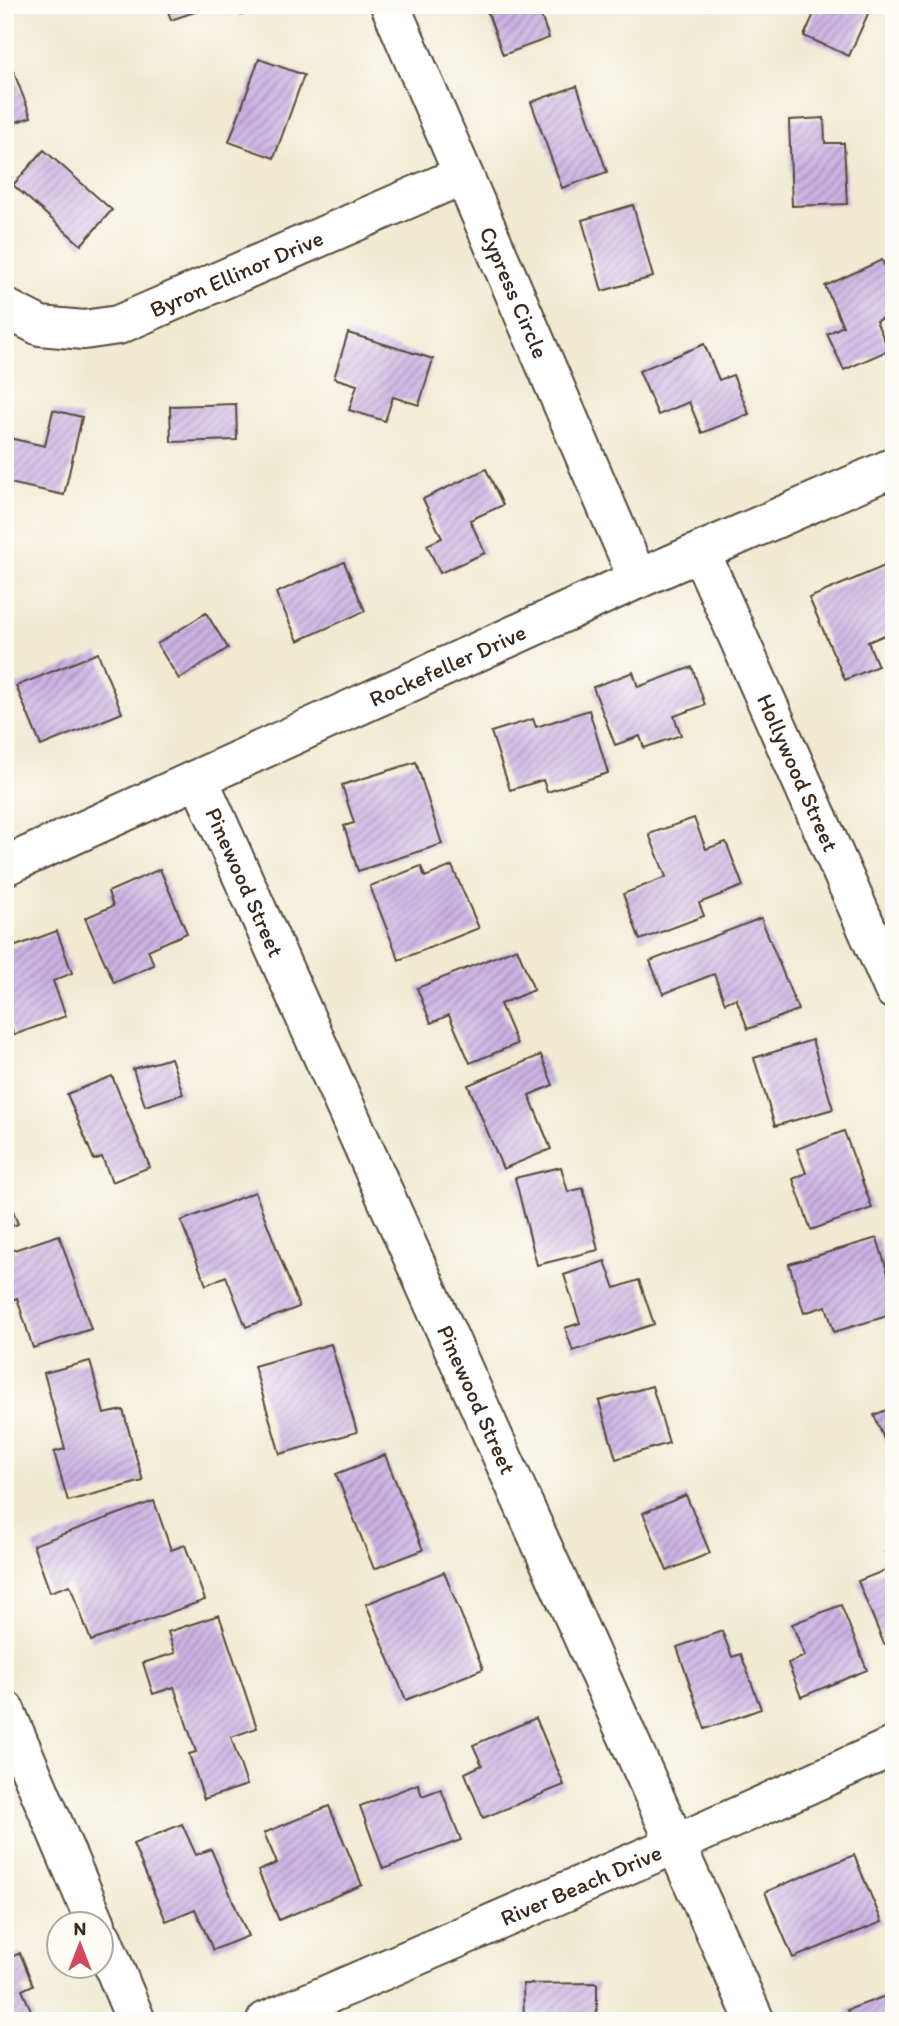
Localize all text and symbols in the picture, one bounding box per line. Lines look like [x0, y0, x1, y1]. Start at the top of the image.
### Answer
street label: Cypress Circle [473, 222, 555, 362]
street label: Byron Ellinor Drive [145, 224, 327, 324]
street label: Rockefeller Drive [365, 618, 530, 713]
street label: Hollywood Street [751, 689, 845, 856]
street label: Pinewood Street [199, 803, 291, 962]
street label: Pinewood Street [431, 1321, 522, 1479]
street label: River Beach Drive [496, 1838, 666, 1932]
north arrow [46, 1910, 116, 1980]
text: N [74, 1917, 86, 1940]

